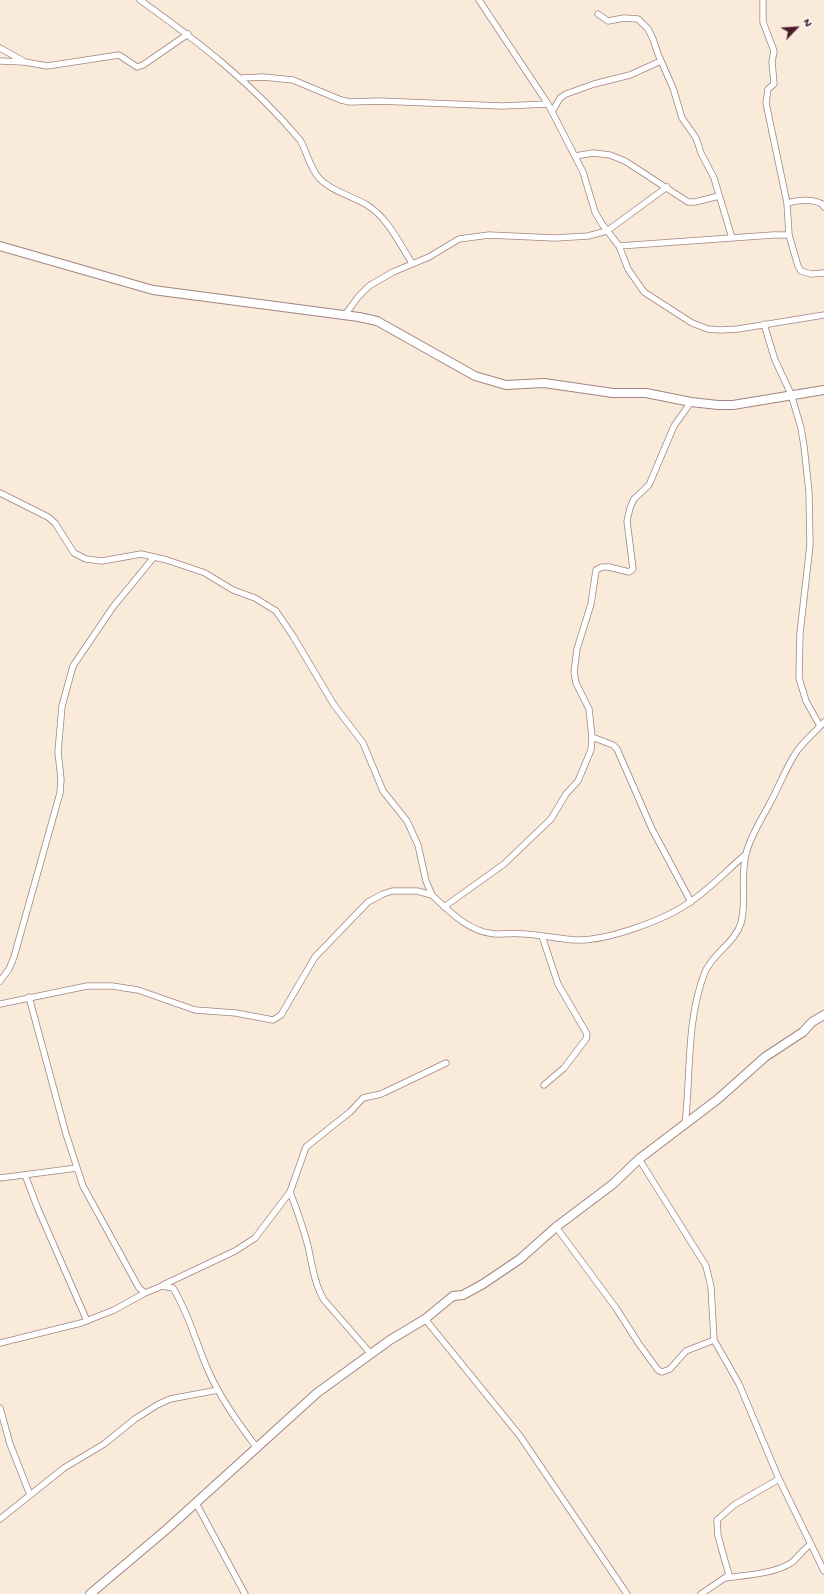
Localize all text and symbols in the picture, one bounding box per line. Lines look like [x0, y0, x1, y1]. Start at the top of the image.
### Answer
north arrow [776, 8, 816, 48]
text: N [800, 17, 814, 29]

